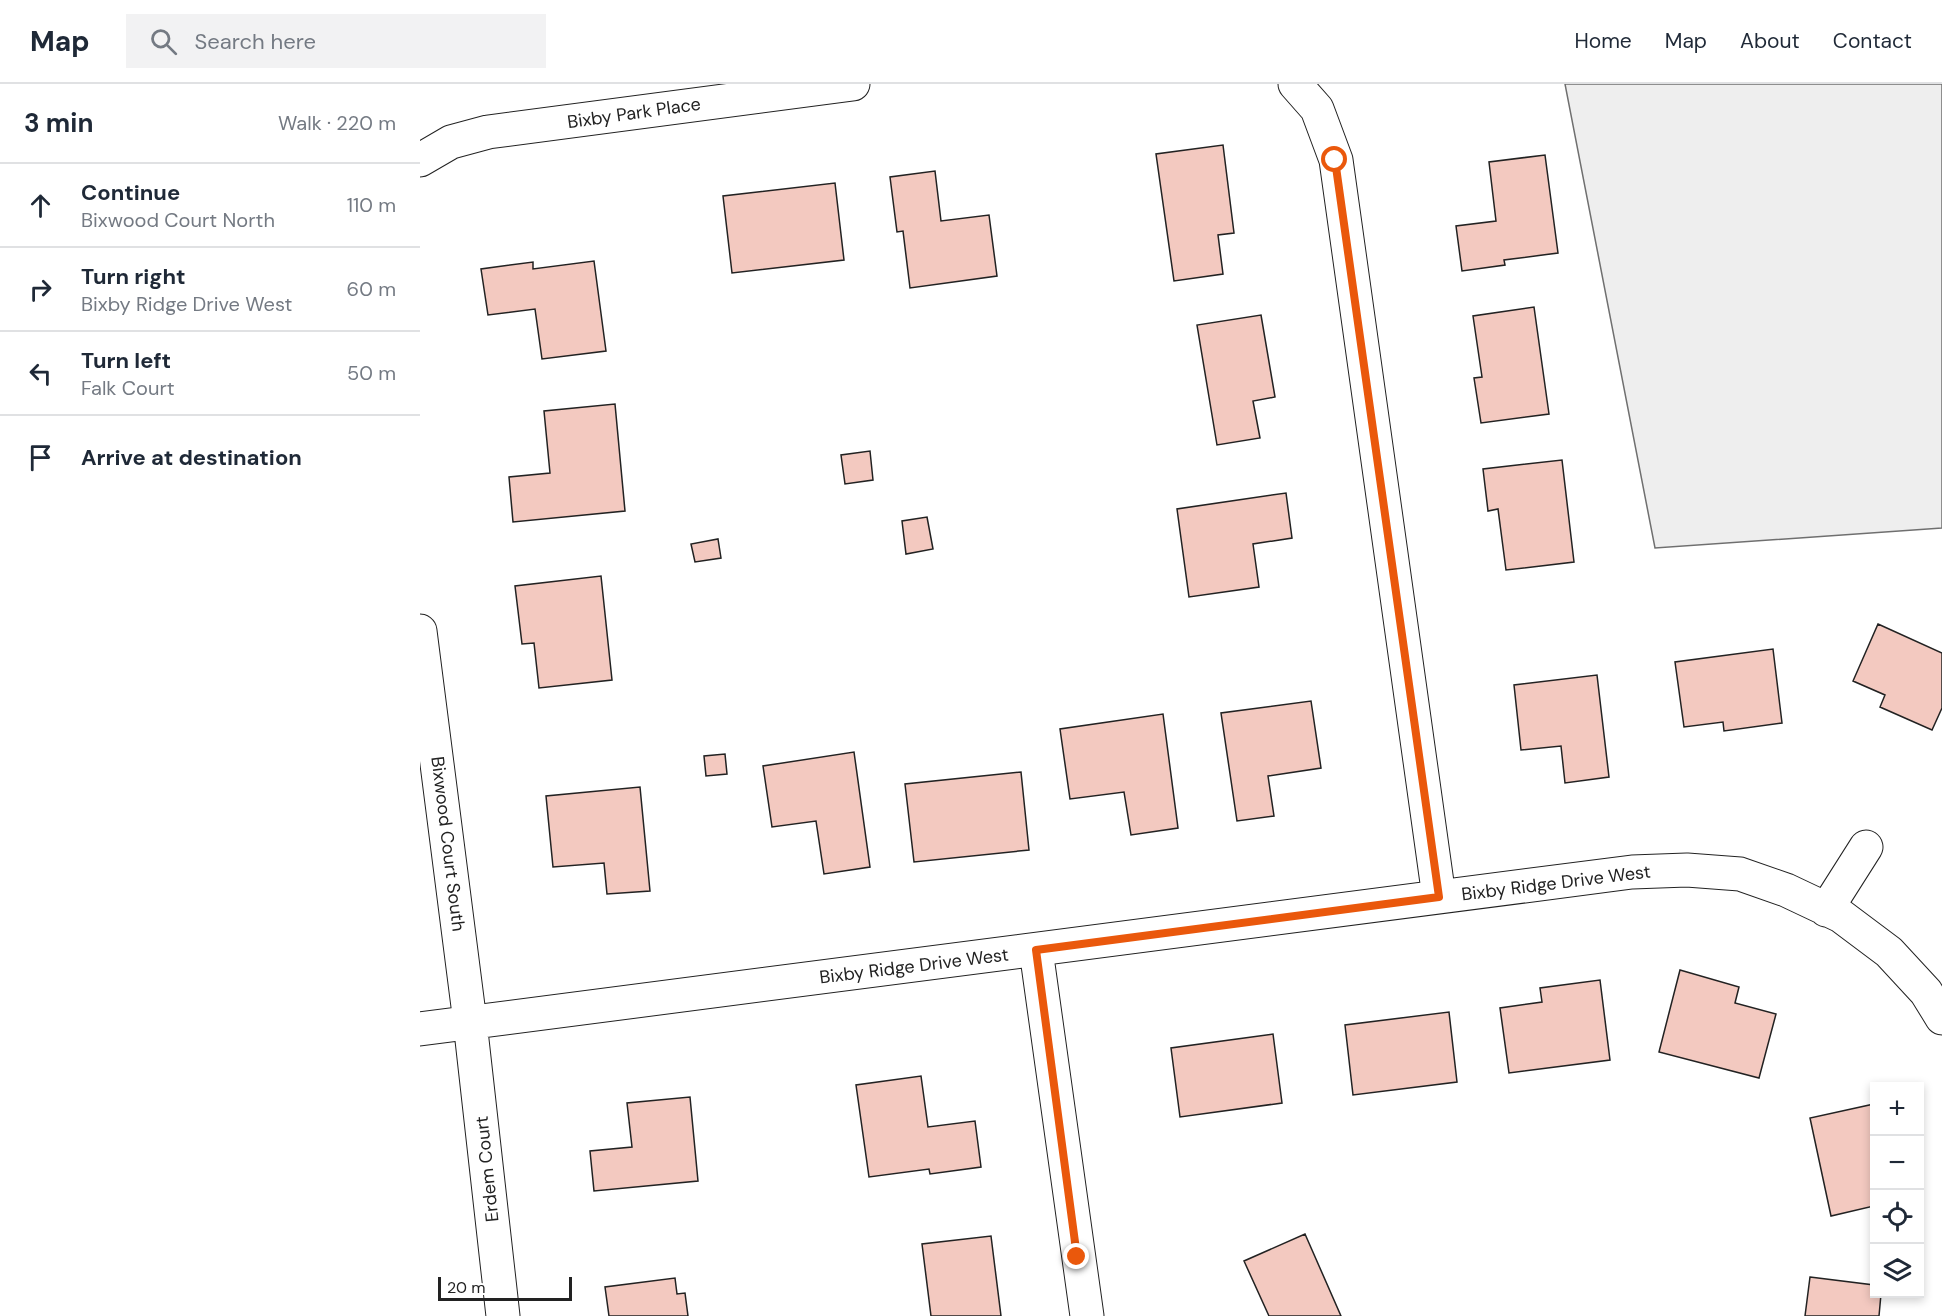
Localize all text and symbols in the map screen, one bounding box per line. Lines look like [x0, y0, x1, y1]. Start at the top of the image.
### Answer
search box [126, 14, 546, 68]
text: Map [30, 23, 90, 60]
icon: search [147, 25, 180, 58]
text: Search here [195, 27, 316, 56]
text: Home [1574, 27, 1632, 55]
text: Map [1665, 27, 1707, 55]
text: About [1740, 27, 1800, 55]
text: Contact [1833, 27, 1912, 55]
street label: Bixby Park Place [566, 92, 702, 134]
text: 3 min [24, 106, 93, 140]
text: Walk · 220 m [278, 110, 396, 136]
route start [1321, 146, 1347, 172]
text: Continue [81, 178, 180, 207]
icon: ahead [24, 189, 57, 222]
text: 110 m [347, 192, 396, 218]
text: Bixwood Court North [81, 207, 275, 233]
text: Turn right [81, 262, 186, 291]
icon: right [24, 273, 57, 306]
text: 60 m [347, 276, 396, 302]
text: Bixby Ridge Drive West [81, 291, 292, 317]
text: Turn left [81, 346, 171, 375]
icon: left [24, 357, 57, 390]
text: 50 m [347, 360, 396, 386]
text: Falk Court [81, 375, 175, 401]
icon: arrive [24, 441, 57, 474]
text: Arrive at destination [81, 443, 302, 472]
street label: Bixwood Court South [425, 755, 471, 933]
street label: Bixby Ridge Drive West [1460, 859, 1652, 907]
street label: Bixby Ridge Drive West [818, 942, 1010, 990]
map controls [1870, 1082, 1924, 1298]
button: + [1870, 1082, 1924, 1136]
street label: Erdem Court [470, 1115, 504, 1223]
button: − [1870, 1136, 1924, 1190]
button: locate [1870, 1190, 1924, 1244]
route end [1063, 1243, 1089, 1269]
button: layers [1870, 1244, 1924, 1298]
scale bar [438, 1274, 572, 1302]
text: 20 m [447, 1277, 486, 1298]

